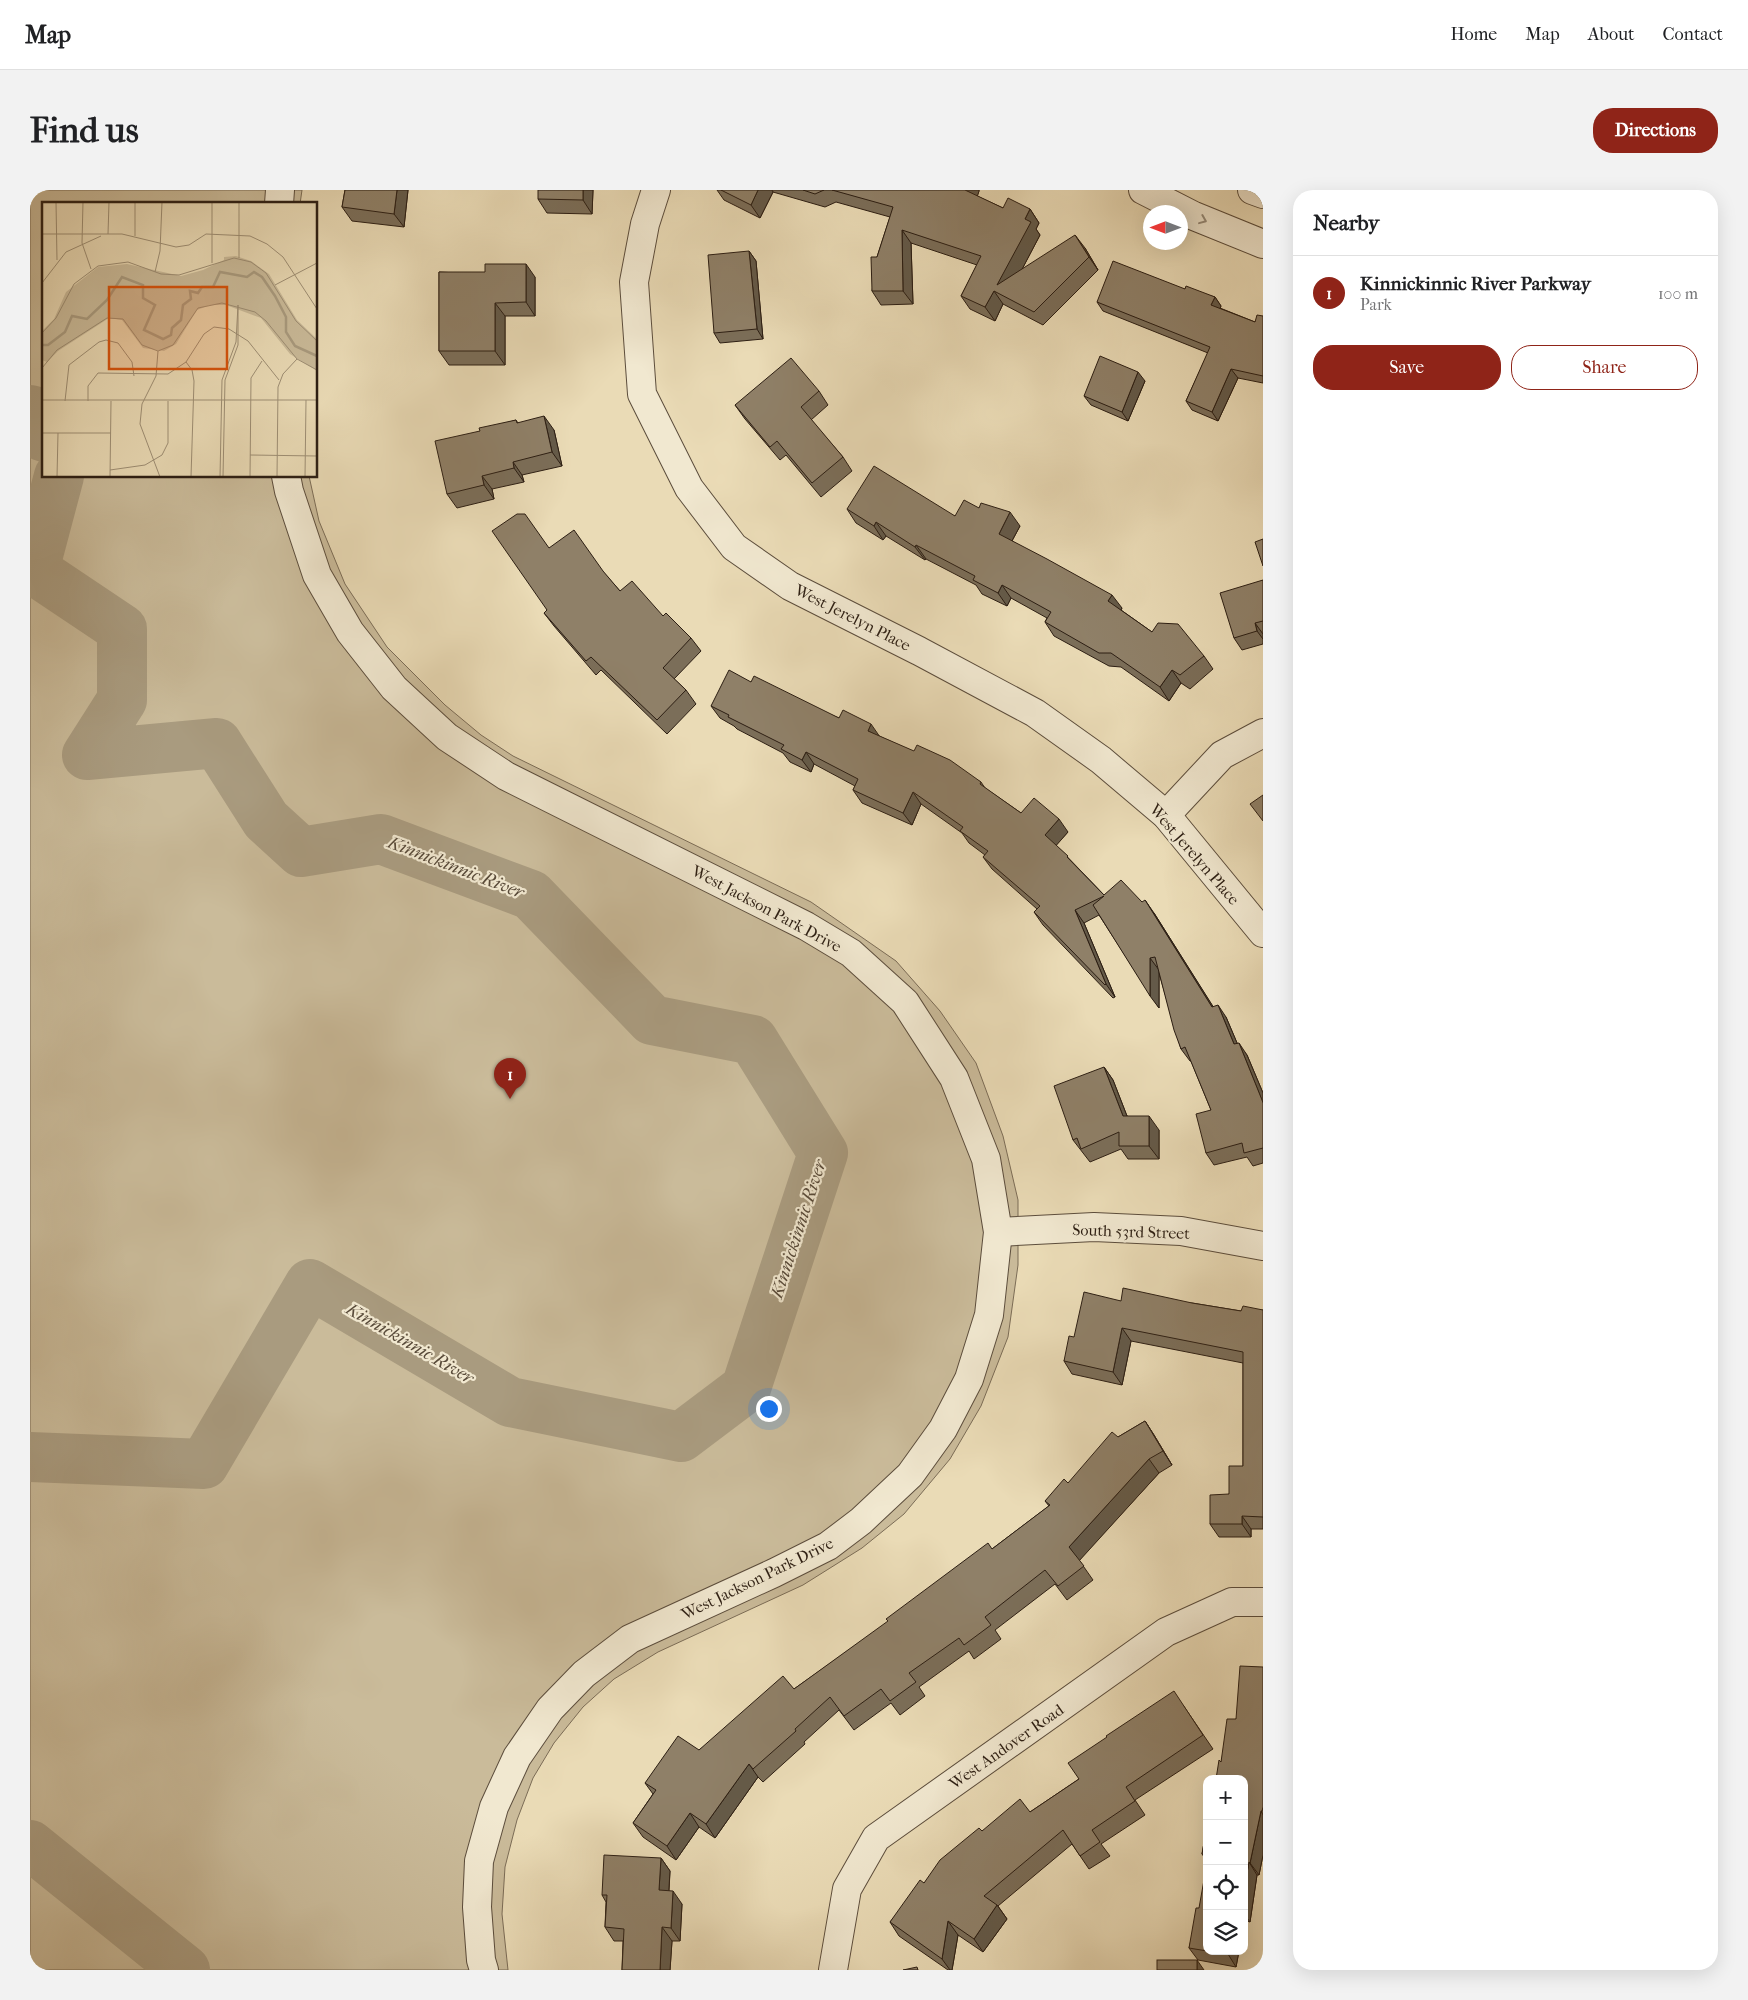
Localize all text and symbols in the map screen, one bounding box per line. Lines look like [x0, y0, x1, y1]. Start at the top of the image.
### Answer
text: Map [25, 21, 71, 49]
text: Home [1450, 24, 1497, 45]
text: Map [1525, 24, 1560, 45]
text: About [1588, 24, 1634, 45]
text: Contact [1662, 24, 1723, 45]
button: Directions [1593, 108, 1718, 153]
text: Find us [30, 110, 139, 151]
inset map [42, 202, 318, 478]
north arrow [1143, 205, 1188, 250]
text: Nearby [1313, 211, 1379, 235]
one-way arrow [1198, 214, 1206, 224]
text: Kinnickinnic River Parkway [1360, 273, 1591, 295]
text: 1 [1326, 284, 1332, 303]
text: 100 m [1658, 284, 1698, 303]
text: Park [1360, 295, 1392, 314]
button: Save [1313, 345, 1501, 390]
button: Share [1511, 345, 1698, 390]
street label: West Jerelyn Place [791, 580, 914, 655]
street label: West Jerelyn Place [1145, 799, 1244, 909]
water label: Kinnickinnic River [383, 831, 529, 904]
street label: West Jackson Park Drive [688, 860, 845, 956]
pin: 1 [494, 1058, 526, 1099]
water label: Kinnickinnic River [766, 1156, 831, 1303]
street label: South 53rd Street [1072, 1220, 1190, 1243]
water label: Kinnickinnic River [340, 1297, 479, 1389]
your location [756, 1396, 782, 1422]
street label: West Jackson Park Drive [677, 1533, 836, 1624]
street label: West Andover Road [945, 1700, 1067, 1794]
map controls [1203, 1775, 1248, 1955]
button: + [1203, 1775, 1248, 1820]
button: − [1203, 1820, 1248, 1865]
button: locate [1203, 1865, 1248, 1910]
button: layers [1203, 1910, 1248, 1955]

